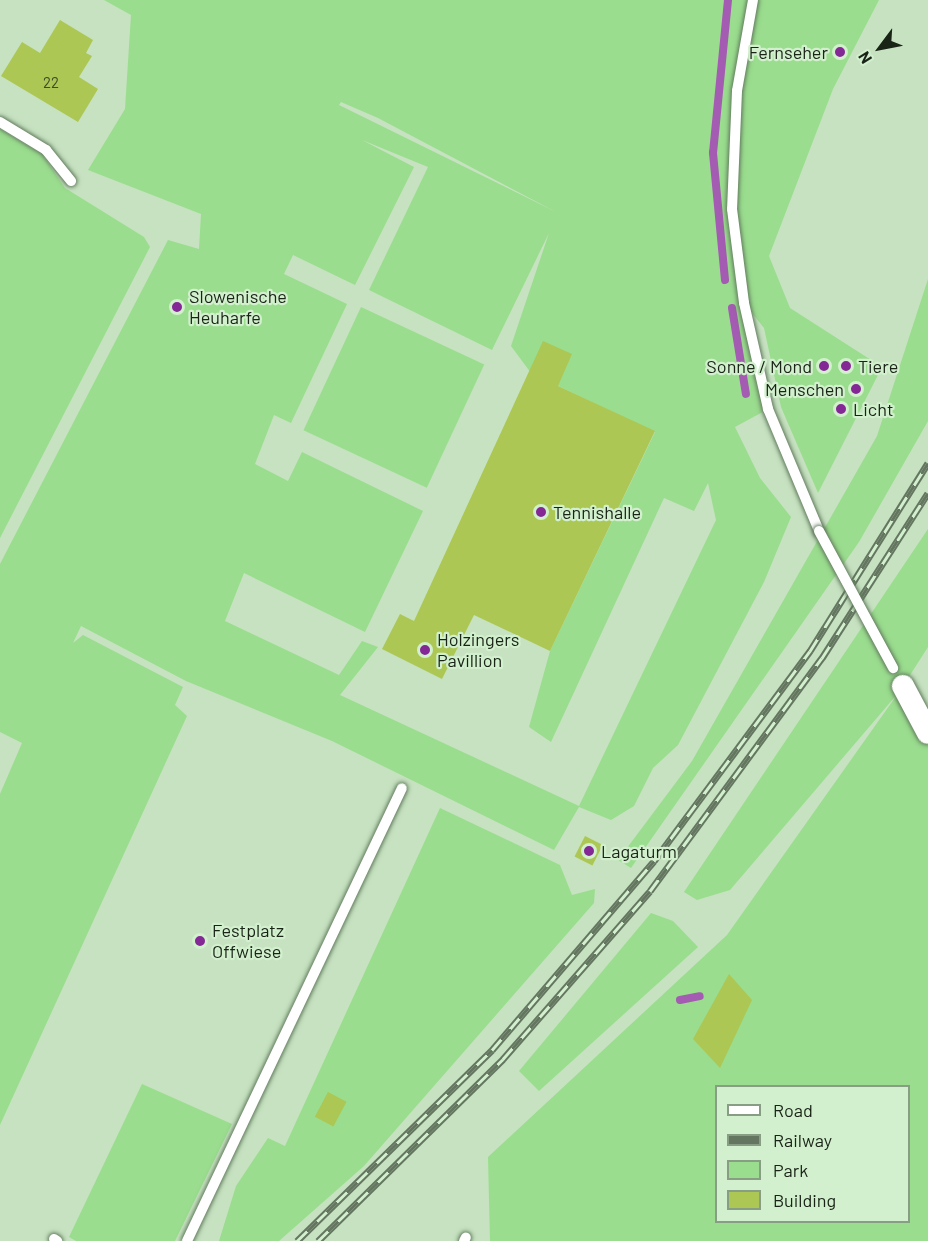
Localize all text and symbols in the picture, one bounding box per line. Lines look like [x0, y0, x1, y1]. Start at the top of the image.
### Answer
north arrow [850, 18, 910, 78]
place label: Fernseher [749, 41, 828, 63]
marker: Fernseher [833, 45, 847, 59]
text: N [853, 48, 875, 67]
house number: 22 [43, 74, 59, 92]
place label: Slowenische Heuharfe [189, 286, 287, 328]
marker: Slowenische Heuharfe [170, 300, 184, 314]
place label: Sonne / Mond [706, 355, 812, 377]
place label: Tiere [858, 355, 898, 377]
marker: Sonne / Mond [817, 359, 831, 373]
marker: Tiere [839, 359, 853, 373]
place label: Menschen [765, 378, 844, 400]
marker: Menschen [849, 382, 863, 396]
place label: Licht [853, 398, 893, 420]
marker: Licht [834, 402, 848, 416]
place label: Tennishalle [553, 501, 641, 523]
marker: Tennishalle [534, 505, 548, 519]
place label: Holzingers Pavillion [437, 629, 519, 672]
marker: Holzingers Pavillion [418, 643, 432, 657]
place label: Lagaturm [601, 840, 677, 862]
marker: Lagaturm [582, 844, 596, 858]
place label: Festplatz Offwiese [212, 920, 284, 962]
marker: Festplatz Offwiese [193, 934, 207, 948]
legend [715, 1085, 910, 1223]
text: Road [773, 1099, 813, 1121]
text: Railway [773, 1129, 832, 1151]
text: Park [773, 1159, 808, 1181]
text: Building [773, 1189, 836, 1211]

